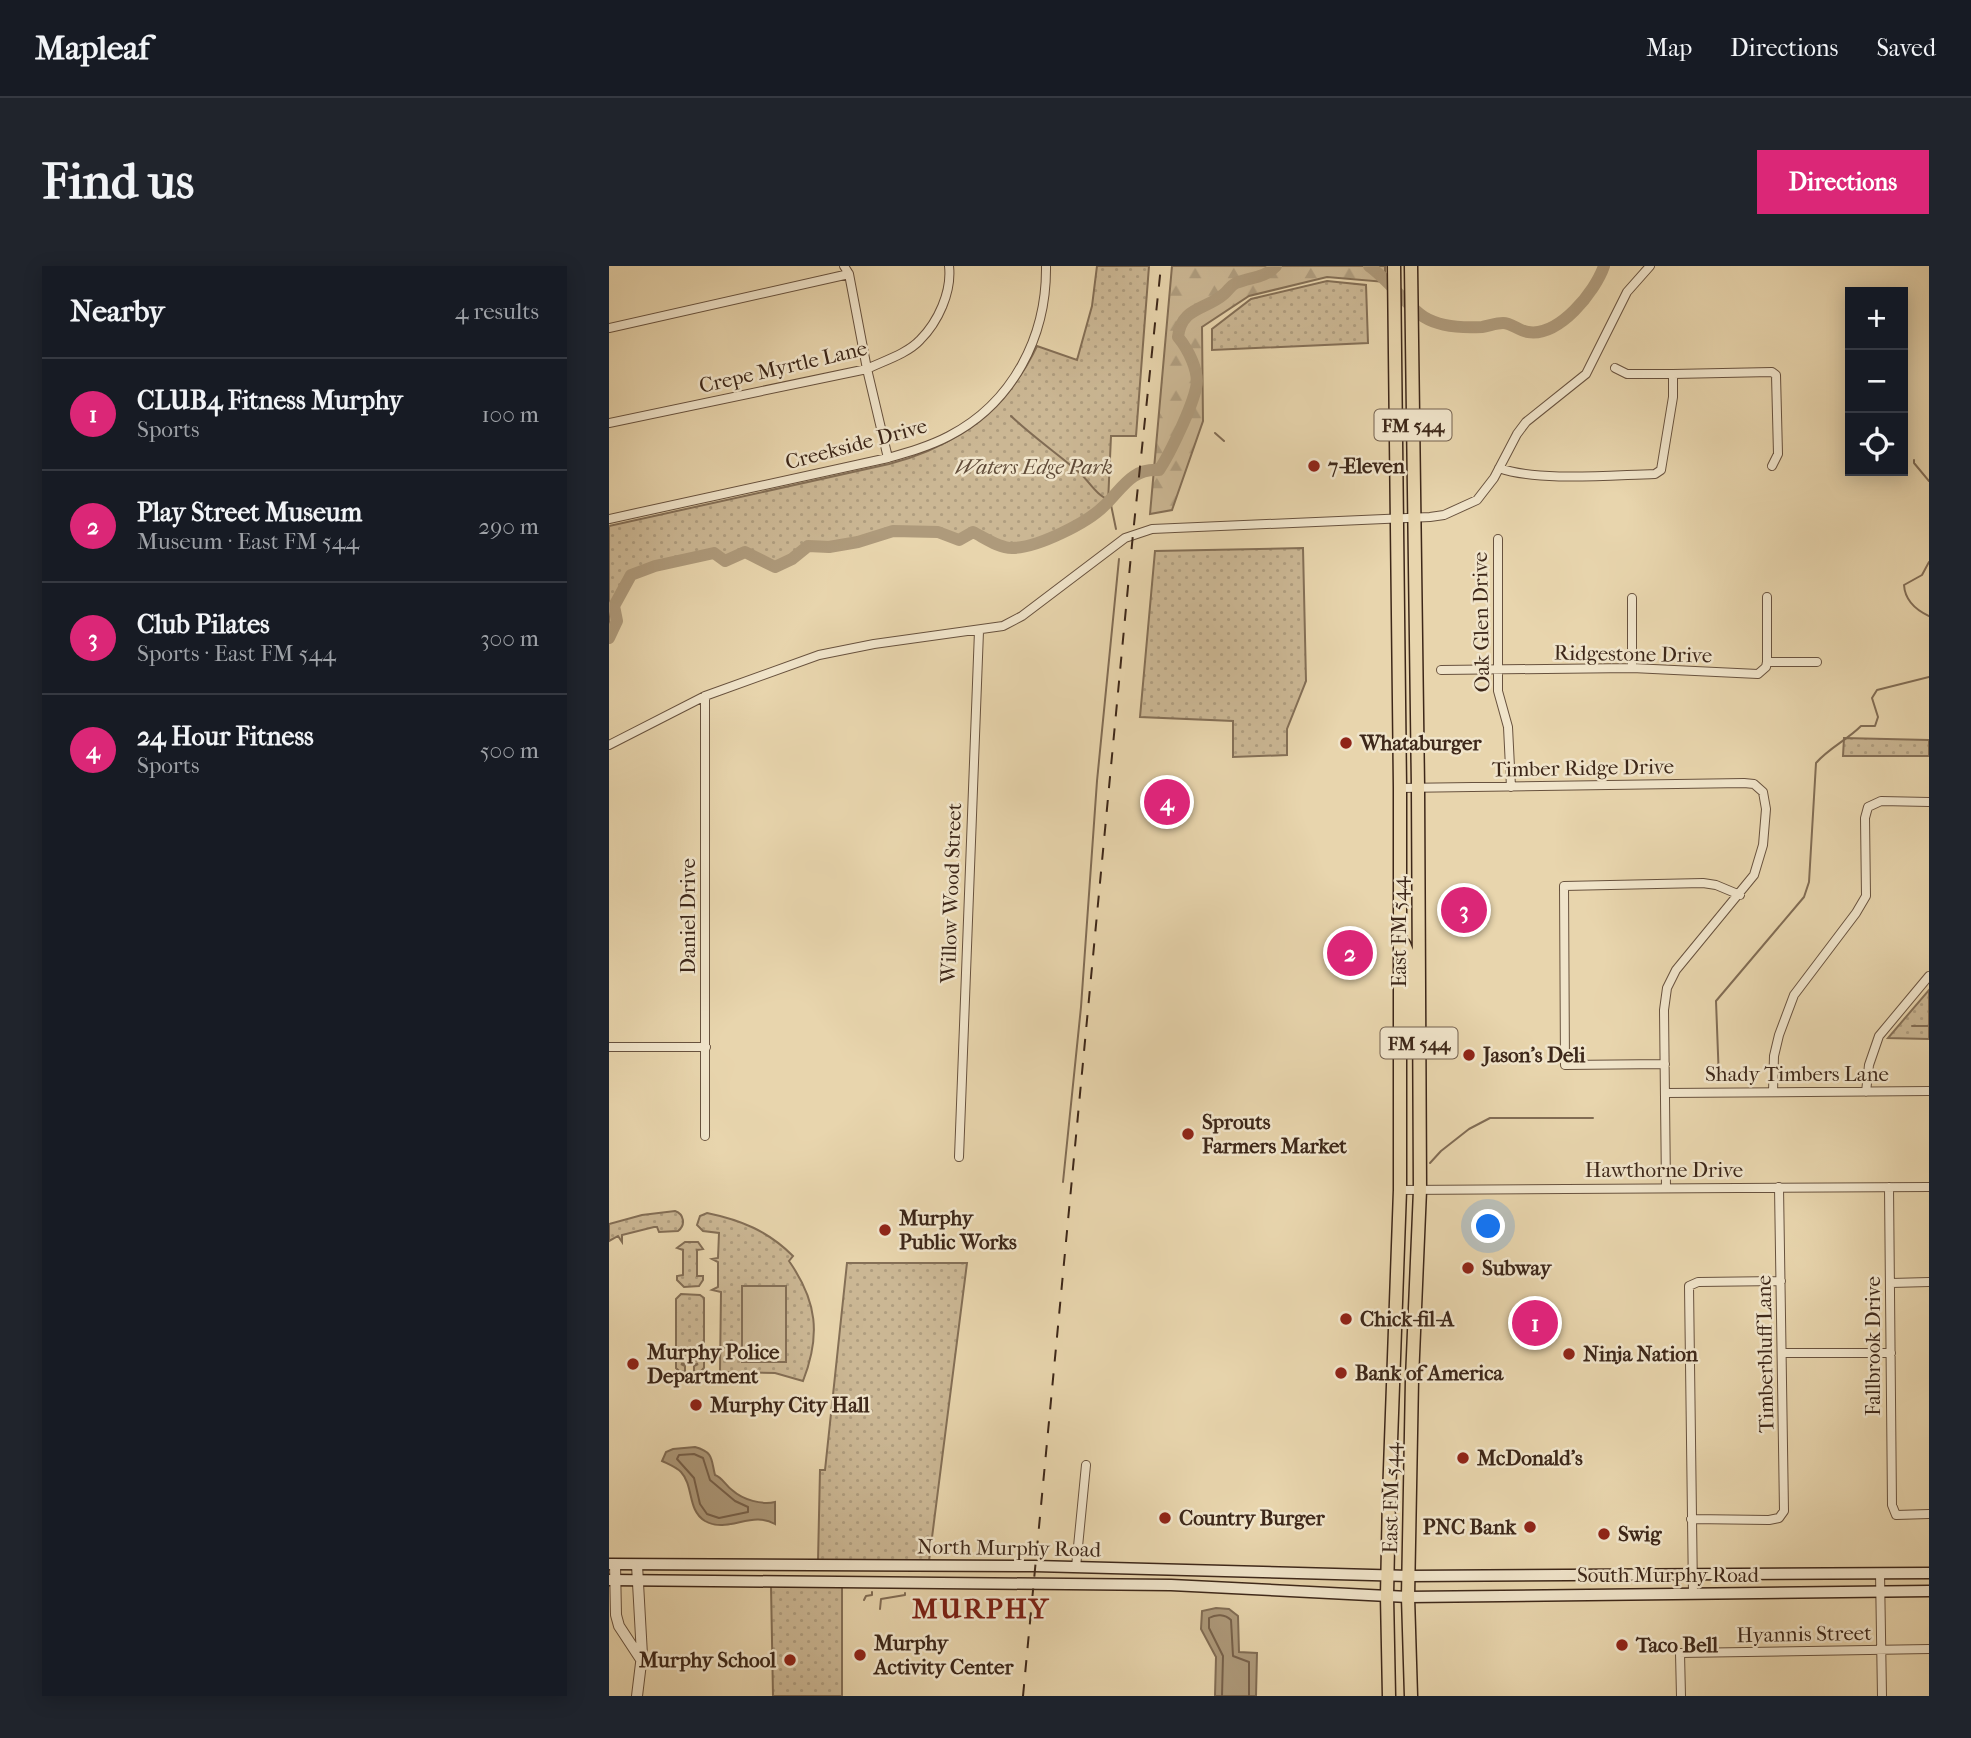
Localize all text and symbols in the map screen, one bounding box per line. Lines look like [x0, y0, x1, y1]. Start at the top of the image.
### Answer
text: Mapleaf [35, 29, 149, 68]
text: Map [1646, 34, 1692, 62]
text: Directions [1730, 34, 1838, 62]
text: Saved [1876, 34, 1936, 62]
button: Directions [1757, 150, 1929, 214]
text: Find us [42, 153, 194, 211]
map controls [1845, 287, 1908, 476]
button: + [1845, 287, 1908, 350]
text: Nearby [70, 294, 165, 329]
text: 4 results [455, 298, 539, 325]
street label: Crepe Myrtle Lane [697, 336, 869, 398]
button: − [1845, 350, 1908, 413]
text: CLUB4 Fitness Murphy [137, 385, 403, 416]
text: 1 [89, 401, 97, 428]
text: 100 m [481, 401, 539, 428]
road number: FM 544 [1375, 410, 1451, 440]
button: locate [1845, 413, 1908, 476]
street label: Creekside Drive [783, 414, 929, 474]
text: Sports [137, 416, 199, 443]
place label: 7-Eleven [1327, 454, 1406, 478]
park label: Waters Edge Park [955, 455, 1113, 479]
marker: 7-Eleven [1306, 458, 1322, 474]
text: Play Street Museum [137, 497, 362, 528]
text: 2 [87, 513, 99, 540]
text: 290 m [478, 513, 539, 540]
text: Museum · East FM 544 [137, 528, 359, 555]
street label: Oak Glen Drive [1468, 552, 1494, 692]
text: Club Pilates [137, 609, 270, 640]
text: 3 [88, 625, 98, 652]
text: 300 m [480, 625, 539, 652]
text: Sports · East FM 544 [137, 640, 336, 667]
street label: Ridgestone Drive [1554, 641, 1712, 667]
text: 24 Hour Fitness [137, 721, 314, 752]
place label: Whataburger [1359, 731, 1482, 755]
marker: Whataburger [1338, 735, 1354, 751]
text: 4 [86, 737, 100, 764]
text: 500 m [480, 737, 539, 764]
text: Sports [137, 752, 199, 779]
street label: Timber Ridge Drive [1492, 754, 1674, 782]
pin: 4 [1144, 776, 1190, 828]
street label: Willow Wood Street [936, 802, 966, 985]
street label: Daniel Drive [676, 858, 700, 974]
street label: East FM 544 [1387, 876, 1411, 988]
pin: 3 [1441, 884, 1487, 936]
pin: 2 [1327, 927, 1373, 979]
road number: FM 544 [1381, 1028, 1457, 1058]
place label: Jason's Deli [1481, 1043, 1586, 1067]
marker: Jason's Deli [1461, 1047, 1477, 1063]
street label: Shady Timbers Lane [1705, 1062, 1889, 1086]
place label: Sprouts Farmers Market [1201, 1110, 1347, 1158]
marker: Sprouts Farmers Market [1180, 1126, 1196, 1142]
street label: Hawthorne Drive [1585, 1158, 1743, 1182]
place label: Murphy Public Works [898, 1206, 1017, 1254]
your location [1471, 1209, 1505, 1243]
marker: Murphy Public Works [877, 1222, 893, 1238]
place label: Subway [1482, 1256, 1553, 1280]
marker: Subway [1460, 1260, 1476, 1276]
street label: Timberbluff Lane [1752, 1275, 1778, 1433]
street label: Fallbrook Drive [1861, 1276, 1885, 1416]
pin: 1 [1512, 1297, 1558, 1349]
place label: Chick-fil-A [1360, 1307, 1455, 1331]
marker: Chick-fil-A [1338, 1311, 1354, 1327]
place label: Murphy Police Department [646, 1340, 780, 1388]
place label: Ninja Nation [1583, 1342, 1699, 1366]
marker: Ninja Nation [1561, 1346, 1577, 1362]
marker: Murphy Police Department [625, 1356, 641, 1372]
place label: Bank of America [1355, 1361, 1504, 1385]
marker: Bank of America [1333, 1365, 1349, 1381]
place label: Murphy City Hall [709, 1393, 870, 1417]
marker: Murphy City Hall [688, 1397, 704, 1413]
street label: East FM 544 [1378, 1442, 1404, 1554]
place label: McDonald's [1476, 1446, 1583, 1470]
marker: McDonald's [1455, 1450, 1471, 1466]
place label: Country Burger [1179, 1506, 1326, 1530]
marker: Country Burger [1157, 1510, 1173, 1526]
place label: PNC Bank [1423, 1515, 1517, 1539]
marker: PNC Bank [1522, 1519, 1538, 1535]
place label: Swig [1618, 1522, 1662, 1546]
marker: Swig [1596, 1526, 1612, 1542]
street label: North Murphy Road [917, 1534, 1102, 1562]
street label: South Murphy Road [1577, 1563, 1760, 1587]
district label: MURPHY [912, 1592, 1050, 1625]
street label: Hyannis Street [1736, 1621, 1872, 1647]
place label: Murphy Activity Center [872, 1631, 1014, 1679]
place label: Taco Bell [1635, 1633, 1718, 1657]
marker: Taco Bell [1614, 1637, 1630, 1653]
marker: Murphy Activity Center [852, 1647, 868, 1663]
place label: Murphy School [638, 1648, 776, 1672]
marker: Murphy School [782, 1652, 798, 1668]

